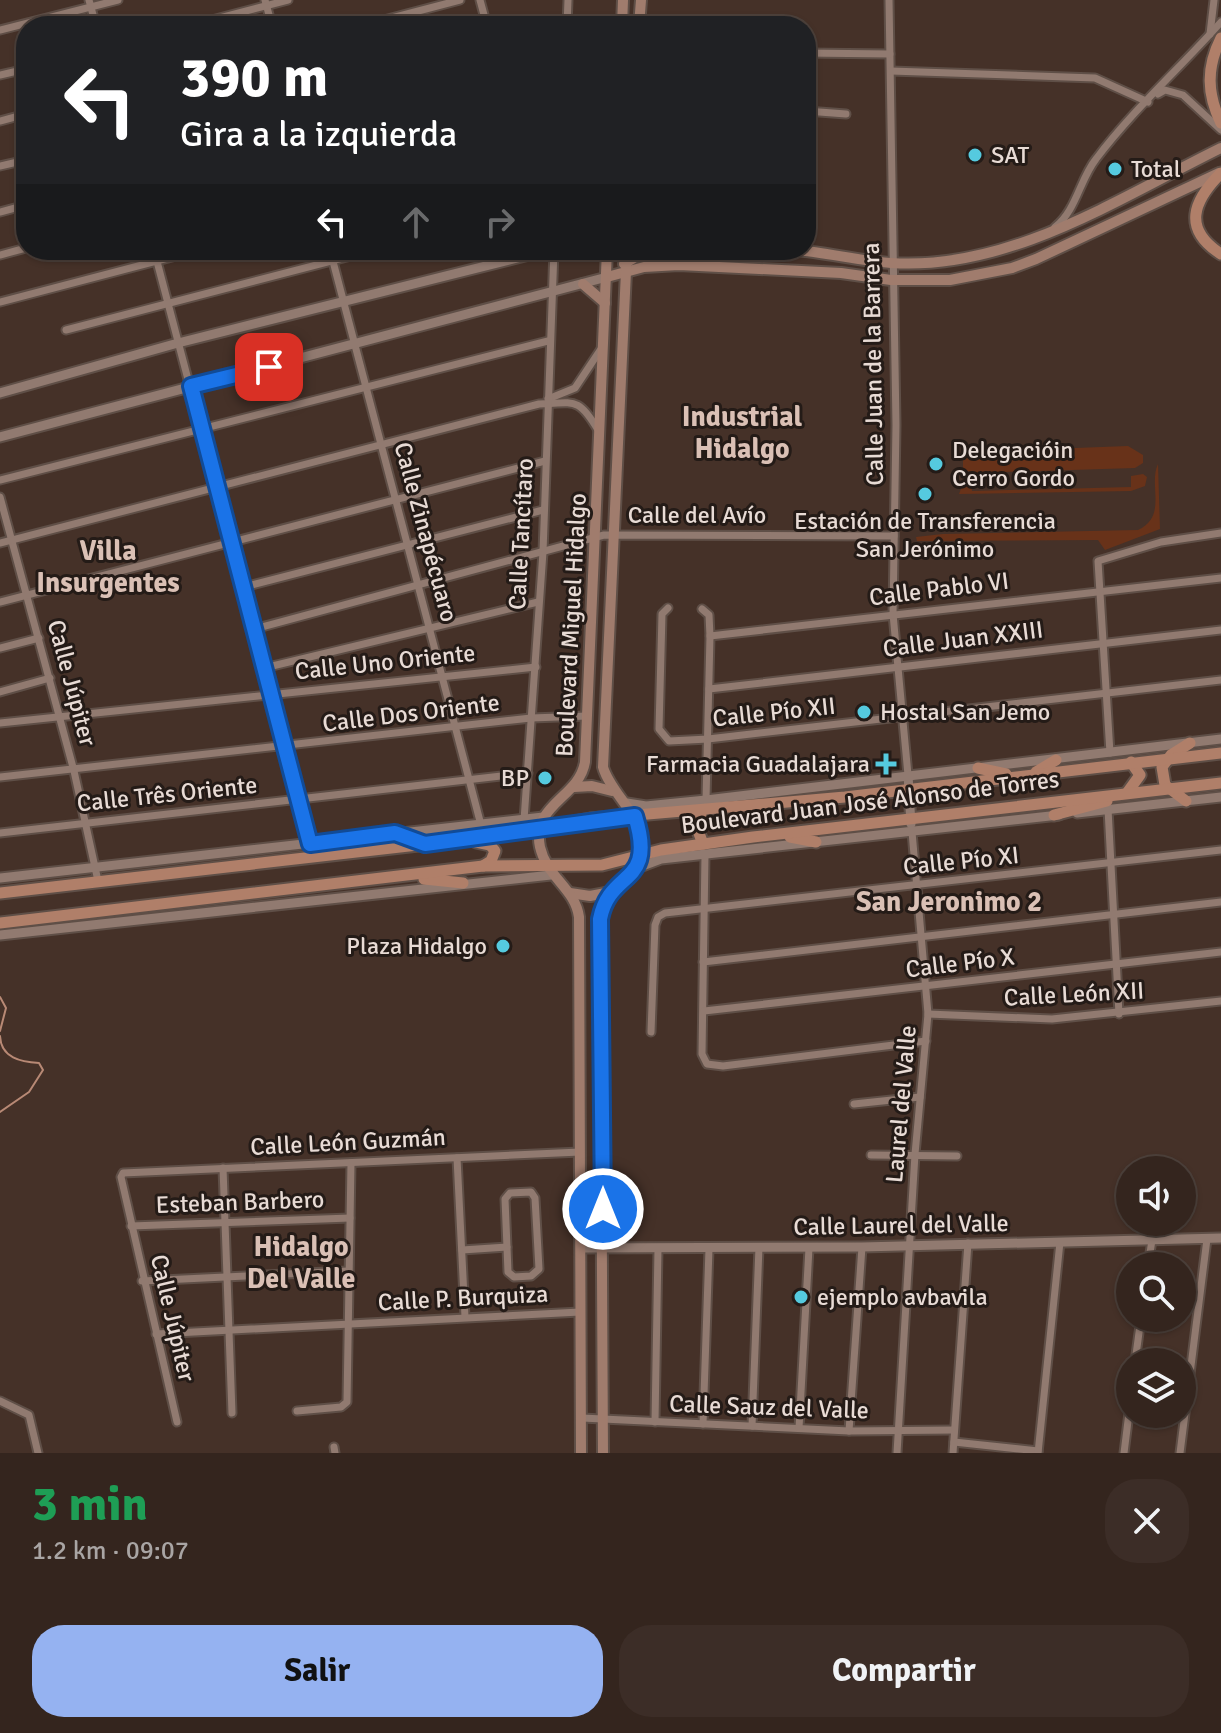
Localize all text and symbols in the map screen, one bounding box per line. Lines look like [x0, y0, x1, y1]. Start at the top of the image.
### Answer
text: 390 m [180, 43, 328, 112]
icon: left [48, 48, 152, 152]
text: Gira a la izquierda [180, 112, 457, 157]
place label: SAT [991, 140, 1030, 170]
marker: SAT [966, 146, 984, 164]
place label: Total [1131, 154, 1181, 184]
marker: Total [1106, 160, 1124, 178]
icon: left [310, 200, 354, 244]
icon: ahead [394, 200, 438, 244]
icon: right [478, 200, 522, 244]
street label: Calle Juan de la Barrera [856, 242, 890, 486]
pin [235, 333, 303, 401]
icon: arrive [247, 345, 291, 389]
district label: Industrial Hidalgo [682, 400, 803, 466]
place label: Delegacióin Cerro Gordo [952, 435, 1075, 493]
street label: Calle Zinapécuaro [388, 439, 464, 625]
marker: Delegacióin Cerro Gordo [927, 455, 945, 473]
street label: Calle Tancítaro [502, 457, 540, 611]
marker: Estación de Transferencia San Jerónimo [916, 485, 934, 503]
street label: Boulevard Miguel Hidalgo [549, 492, 593, 758]
street label: Calle del Avío [628, 500, 766, 530]
place label: Estación de Transferencia San Jerónimo [794, 506, 1056, 564]
district label: Villa Insurgentes [36, 534, 180, 600]
street label: Calle Pablo VI [867, 566, 1011, 612]
street label: Calle Juan XXIII [881, 614, 1045, 664]
street label: Calle Júpiter [41, 617, 103, 750]
street label: Calle Uno Oriente [293, 638, 477, 686]
street label: Calle Dos Oriente [321, 687, 501, 739]
street label: Calle Pío XII [711, 691, 837, 733]
place label: Hostal San Jemo [880, 697, 1050, 727]
marker: Hostal San Jemo [855, 703, 873, 721]
place label: Farmacia Guadalajara [646, 749, 870, 779]
marker: Farmacia Guadalajara [877, 755, 895, 773]
place label: BP [501, 763, 529, 793]
street label: Boulevard Juan José Alonso de Torres [679, 764, 1061, 840]
marker: BP [536, 769, 554, 787]
street label: Calle Três Oriente [75, 770, 259, 818]
street label: Calle Pío XI [902, 840, 1020, 882]
district label: San Jeronimo 2 [856, 885, 1042, 919]
place label: Plaza Hidalgo [346, 931, 487, 961]
marker: Plaza Hidalgo [494, 937, 512, 955]
street label: Calle Pío X [904, 941, 1016, 985]
street label: Calle León XII [1003, 975, 1145, 1013]
street label: Laurel del Valle [879, 1024, 923, 1184]
street label: Calle León Guzmán [249, 1122, 447, 1162]
map controls [1116, 1156, 1196, 1428]
button: sound [1116, 1156, 1196, 1236]
position arrow [561, 1167, 645, 1251]
street label: Esteban Barbero [155, 1184, 325, 1220]
street label: Calle Laurel del Valle [793, 1208, 1009, 1242]
district label: Hidalgo Del Valle [247, 1230, 355, 1296]
street label: Calle Júpiter [144, 1252, 202, 1385]
button: search [1116, 1252, 1196, 1332]
street label: Calle P. Burquiza [377, 1279, 549, 1317]
place label: ejemplo avbavila [817, 1282, 988, 1312]
marker: ejemplo avbavila [792, 1288, 810, 1306]
button: layers [1116, 1348, 1196, 1428]
street label: Calle Sauz del Valle [669, 1389, 869, 1425]
text: 3 min [32, 1475, 148, 1534]
button: close [1105, 1479, 1189, 1563]
text: 1.2 km · 09:07 [32, 1535, 189, 1567]
button: Salir [32, 1625, 603, 1717]
button: Compartir [619, 1625, 1189, 1717]

